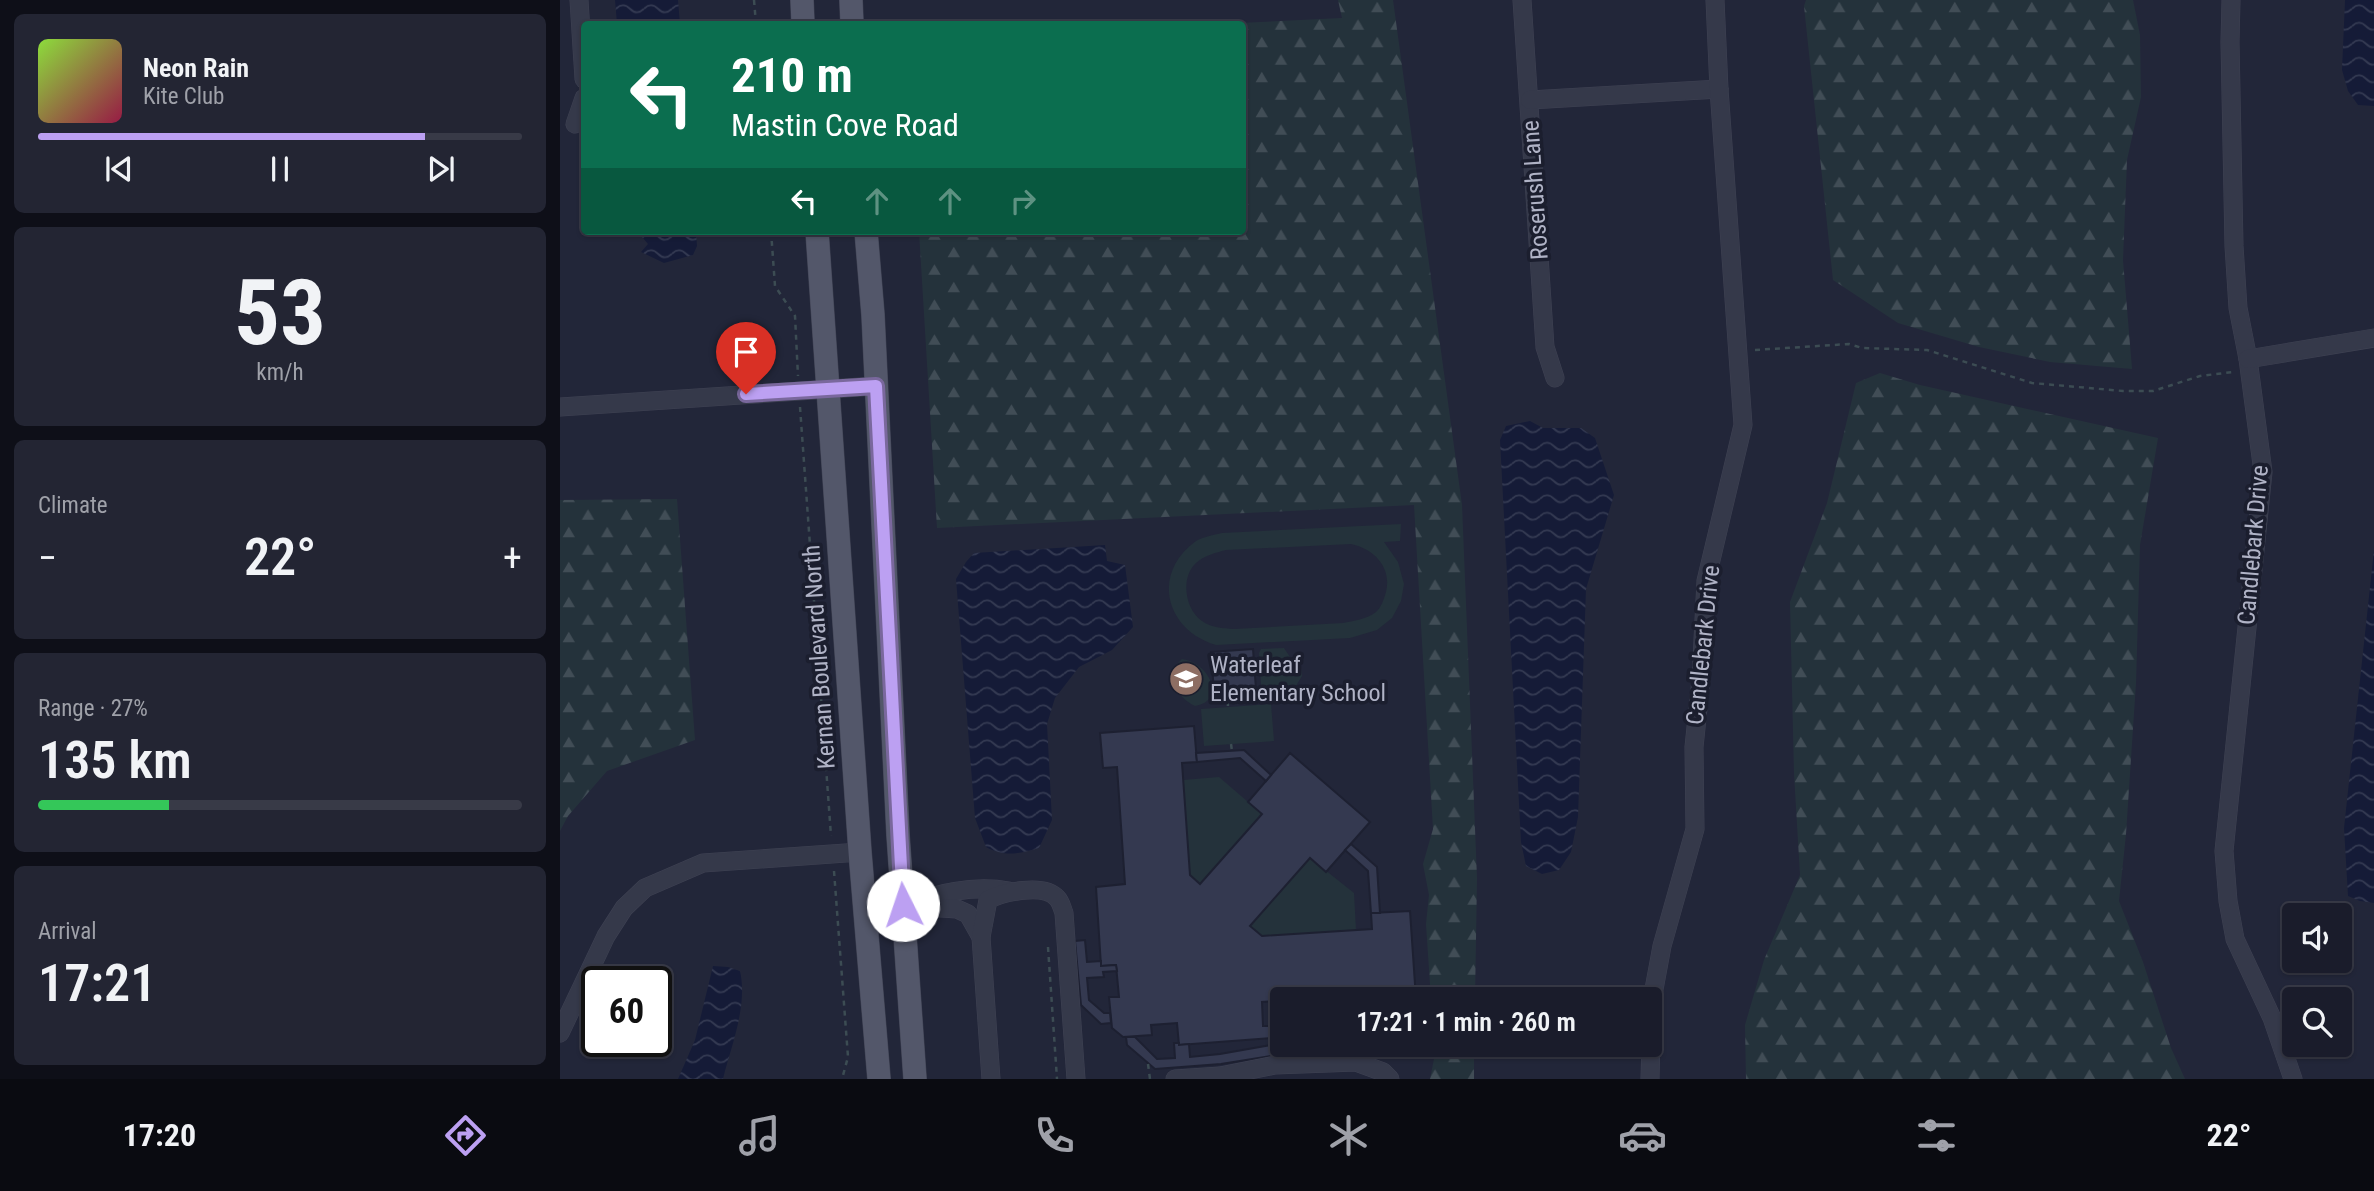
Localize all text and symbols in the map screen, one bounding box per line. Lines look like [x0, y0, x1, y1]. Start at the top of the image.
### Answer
text: 210 m [731, 47, 853, 104]
icon: left [616, 49, 707, 140]
text: Neon Rain [143, 53, 249, 83]
text: Kite Club [143, 83, 224, 110]
text: Mastin Cove Road [731, 106, 959, 144]
street label: Roserush Lane [1516, 119, 1554, 261]
icon: previous [100, 150, 138, 188]
icon: pause [261, 150, 299, 188]
icon: next [422, 150, 460, 188]
icon: left [785, 182, 823, 220]
icon: ahead [858, 182, 896, 220]
icon: ahead [931, 182, 969, 220]
icon: right [1004, 182, 1042, 220]
text: 53 [234, 260, 326, 366]
pin [716, 322, 776, 394]
icon: arrive [727, 333, 765, 371]
text: km/h [256, 359, 304, 386]
street label: Candlebark Drive [2232, 464, 2274, 626]
text: Climate [38, 492, 108, 519]
text: 22° [244, 527, 316, 588]
text: − [38, 536, 57, 580]
text: + [503, 536, 522, 580]
street label: Kernan Boulevard North [797, 544, 841, 770]
street label: Candlebark Drive [1681, 564, 1725, 726]
place label: Waterleaf Elementary School [1210, 651, 1386, 707]
school or university icon: Waterleaf Elementary School [1167, 660, 1205, 698]
text: Range · 27% [38, 695, 148, 722]
text: 135 km [38, 730, 192, 791]
position arrow [866, 868, 940, 942]
map controls [2282, 903, 2352, 1057]
button: sound [2282, 903, 2352, 973]
text: Arrival [38, 918, 97, 945]
text: 17:21 [38, 953, 156, 1014]
speed limit sign: 60 [581, 966, 672, 1057]
button: search [2282, 987, 2352, 1057]
text: 17:21 · 1 min · 260 m [1356, 1007, 1576, 1037]
icon: directions [441, 1111, 490, 1160]
icon: music [735, 1111, 784, 1160]
icon: phone [1030, 1111, 1079, 1160]
icon: climate [1324, 1111, 1373, 1160]
icon: car [1618, 1111, 1667, 1160]
icon: filters [1912, 1111, 1961, 1160]
text: 17:20 [123, 1116, 196, 1154]
text: 22° [2207, 1116, 2251, 1154]

